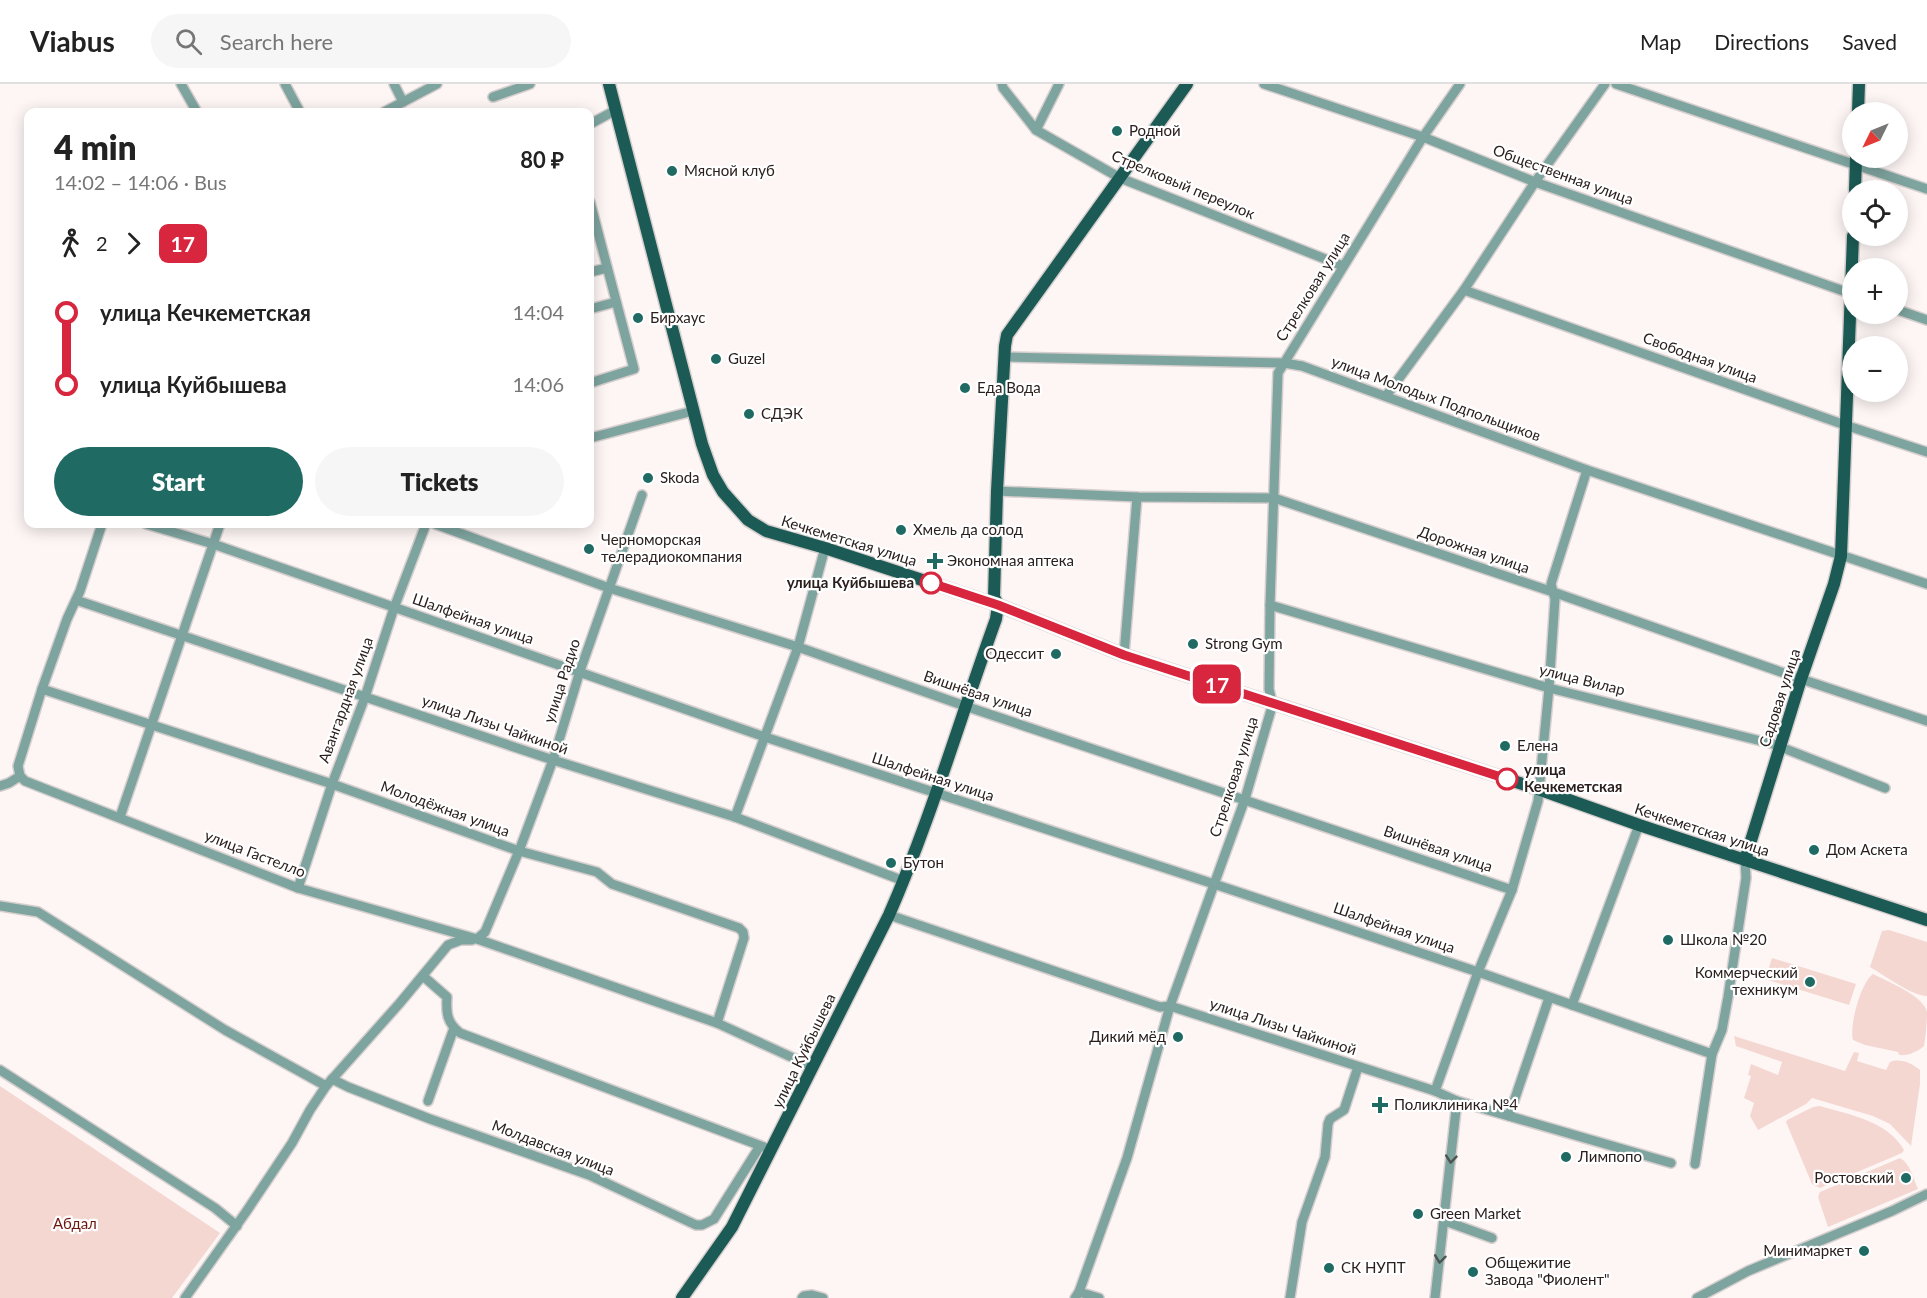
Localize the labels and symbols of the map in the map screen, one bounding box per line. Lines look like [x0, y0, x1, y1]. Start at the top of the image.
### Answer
north arrow [1842, 102, 1908, 168]
place label: Родной [1129, 121, 1181, 139]
marker: Родной [1110, 124, 1124, 138]
street label: Общественная улица [1491, 140, 1636, 208]
street label: Стрелковый переулок [1109, 146, 1258, 222]
place label: Мясной клуб [684, 161, 775, 179]
marker: Мясной клуб [665, 164, 679, 178]
street label: Стрелковая улица [1271, 228, 1353, 344]
place label: Бирхаус [650, 308, 705, 326]
marker: Бирхаус [631, 311, 645, 325]
street label: Свободная улица [1641, 328, 1760, 386]
place label: Guzel [728, 349, 765, 367]
marker: Guzel [709, 352, 723, 366]
street label: улица Молодых Подпольщиков [1329, 352, 1543, 444]
place label: Еда Вода [977, 378, 1041, 396]
marker: Еда Вода [958, 381, 972, 395]
place label: СДЭК [761, 404, 803, 422]
marker: СДЭК [742, 407, 756, 421]
place label: Skoda [660, 468, 700, 486]
marker: Skoda [641, 471, 655, 485]
street label: Кечкеметская улица [779, 511, 919, 569]
place label: Хмель да солод [913, 520, 1023, 538]
street label: Дорожная улица [1416, 522, 1532, 577]
marker: Хмель да солод [894, 523, 908, 537]
place label: Черноморская телерадиокомпания [601, 530, 742, 565]
marker: Черноморская телерадиокомпания [582, 542, 596, 556]
place label: Экономная аптека [947, 551, 1074, 569]
marker: Экономная аптека [928, 554, 942, 568]
marker: улица Куйбышева [920, 572, 942, 594]
place label: улица Куйбышева [787, 573, 914, 591]
street label: Шалфейная улица [410, 589, 536, 647]
street label: Авангардная улица [314, 634, 376, 765]
place label: Strong Gym [1205, 634, 1283, 652]
street label: улица Радио [539, 636, 583, 725]
marker: Strong Gym [1186, 637, 1200, 651]
place label: Одессит [985, 644, 1044, 662]
street label: Садовая улица [1755, 646, 1803, 749]
marker: Одессит [1049, 647, 1063, 661]
street label: улица Вилар [1538, 660, 1627, 698]
line badge: 17 [1190, 664, 1244, 704]
street label: Вишнёвая улица [922, 666, 1035, 720]
street label: улица Лизы Чайкиной [420, 691, 571, 758]
street label: Стрелковая улица [1205, 714, 1261, 839]
place label: Елена [1517, 736, 1558, 754]
marker: Елена [1498, 739, 1512, 753]
street label: Шалфейная улица [870, 748, 997, 804]
place label: улица Кечкеметская [1524, 760, 1622, 795]
marker: улица Кечкеметская [1496, 768, 1518, 790]
street label: Молодёжная улица [378, 776, 512, 840]
street label: Кечкеметская улица [1633, 799, 1772, 859]
street label: Вишнёвая улица [1382, 821, 1495, 875]
street label: улица Гастелло [202, 826, 308, 881]
place label: Дом Аскета [1826, 840, 1908, 858]
marker: Дом Аскета [1807, 843, 1821, 857]
place label: Бутон [903, 853, 944, 871]
marker: Бутон [884, 856, 898, 870]
street label: Шалфейная улица [1331, 898, 1457, 956]
place label: Школа №20 [1680, 930, 1767, 948]
marker: Школа №20 [1661, 933, 1675, 947]
place label: Коммерческий техникум [1695, 963, 1798, 998]
marker: Коммерческий техникум [1803, 975, 1817, 989]
street label: улица Куйбышева [768, 990, 839, 1111]
street label: улица Лизы Чайкиной [1208, 994, 1359, 1058]
place label: Дикий мёд [1089, 1027, 1166, 1045]
marker: Дикий мёд [1171, 1030, 1185, 1044]
place label: Поликлиника №4 [1394, 1095, 1518, 1113]
marker: Поликлиника №4 [1371, 1096, 1389, 1114]
street label: Молдавская улица [490, 1115, 617, 1179]
place label: Лимпопо [1577, 1147, 1642, 1165]
marker: Лимпопо [1559, 1150, 1573, 1164]
one-way arrow [1445, 1155, 1458, 1164]
place label: Ростовский [1814, 1168, 1894, 1186]
marker: Ростовский [1899, 1171, 1913, 1185]
place label: Green Market [1430, 1204, 1522, 1222]
marker: Green Market [1411, 1207, 1425, 1221]
park label: Абдал [53, 1214, 97, 1232]
place label: Минимаркет [1763, 1241, 1852, 1259]
marker: Минимаркет [1857, 1244, 1871, 1258]
place label: Общежитие Завода "Фиолент" [1485, 1253, 1610, 1288]
one-way arrow [1434, 1255, 1446, 1264]
place label: СК НУПТ [1341, 1258, 1406, 1276]
marker: СК НУПТ [1322, 1261, 1336, 1275]
marker: Общежитие Завода "Фиолент" [1466, 1265, 1480, 1279]

